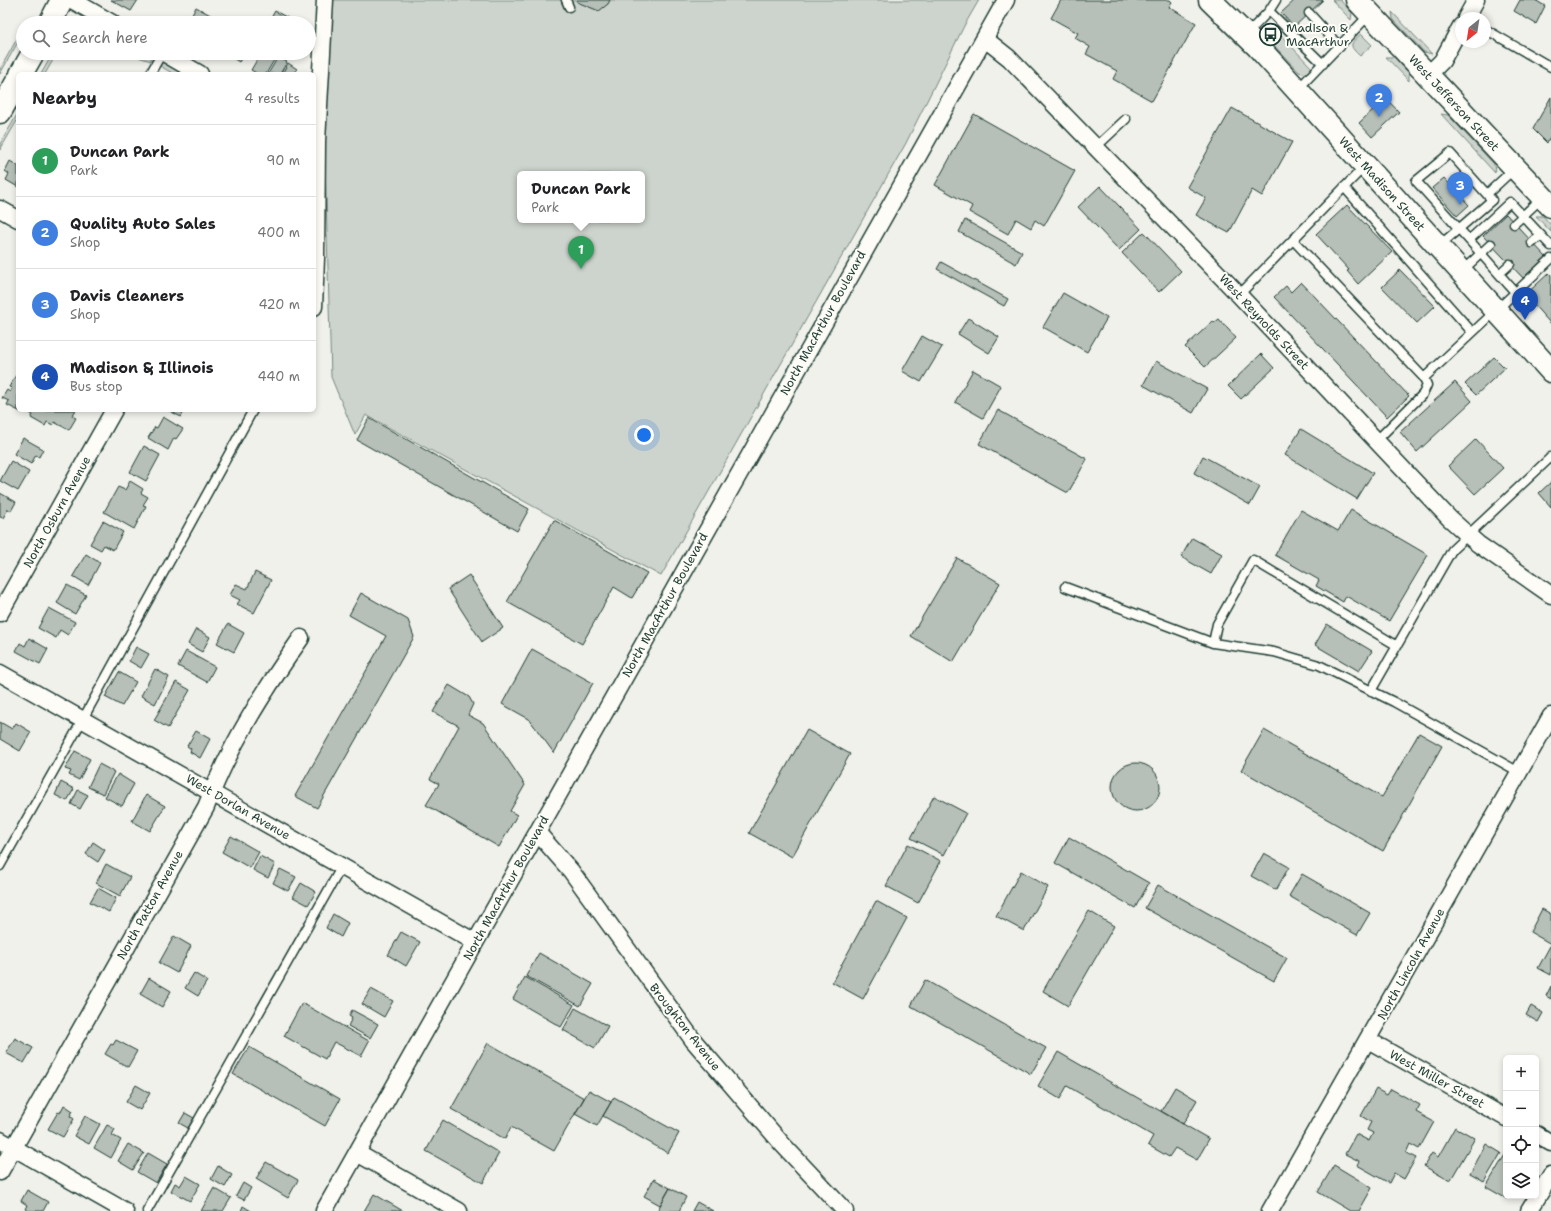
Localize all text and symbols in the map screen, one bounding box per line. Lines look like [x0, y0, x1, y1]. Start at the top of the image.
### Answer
north arrow [1455, 12, 1491, 48]
search box [16, 16, 316, 60]
place label: Madison & MacArthur [1286, 20, 1350, 50]
bus stop icon: Madison & MacArthur [1257, 22, 1283, 48]
icon: search [30, 27, 52, 49]
text: Search here [62, 28, 148, 48]
street label: West Jefferson Street [1405, 51, 1503, 155]
pin: 2 [1366, 84, 1392, 117]
text: Nearby [32, 87, 97, 109]
text: 4 results [244, 90, 300, 107]
street label: West Madison Street [1335, 133, 1429, 235]
text: Duncan Park [70, 142, 169, 162]
text: 1 [42, 152, 48, 169]
text: 90 m [266, 152, 300, 169]
text: Park [70, 162, 98, 179]
popup [517, 171, 645, 223]
pin: 3 [1447, 172, 1473, 205]
text: Duncan Park [531, 179, 631, 199]
text: Park [531, 199, 559, 216]
text: Quality Auto Sales [70, 214, 216, 234]
text: 2 [40, 224, 50, 241]
text: 400 m [257, 224, 300, 241]
text: Shop [70, 234, 100, 251]
pin: 1 [568, 236, 594, 269]
street label: North MacArthur Boulevard [776, 247, 870, 398]
street label: West Reynolds Street [1216, 271, 1312, 373]
text: Davis Cleaners [70, 286, 184, 306]
pin: 4 [1512, 287, 1538, 320]
text: 3 [40, 296, 50, 313]
text: 420 m [258, 296, 300, 313]
text: Shop [70, 306, 100, 323]
text: Madison & Illinois [70, 358, 214, 378]
text: 4 [40, 368, 50, 385]
text: 440 m [258, 368, 300, 385]
text: Bus stop [70, 378, 122, 395]
your location [634, 425, 654, 445]
street label: North Osburn Avenue [20, 453, 94, 571]
street label: North MacArthur Boulevard [618, 529, 712, 680]
street label: West Dorlan Avenue [183, 771, 293, 843]
street label: North MacArthur Boulevard [459, 812, 553, 963]
street label: North Patton Avenue [113, 847, 187, 963]
street label: North Lincoln Avenue [1374, 905, 1448, 1023]
street label: Broughton Avenue [646, 980, 724, 1074]
street label: West Miller Street [1387, 1046, 1487, 1112]
map controls [1503, 1055, 1539, 1199]
button: + [1503, 1055, 1539, 1091]
button: − [1503, 1091, 1539, 1127]
button: locate [1503, 1127, 1539, 1163]
button: layers [1503, 1163, 1539, 1199]

